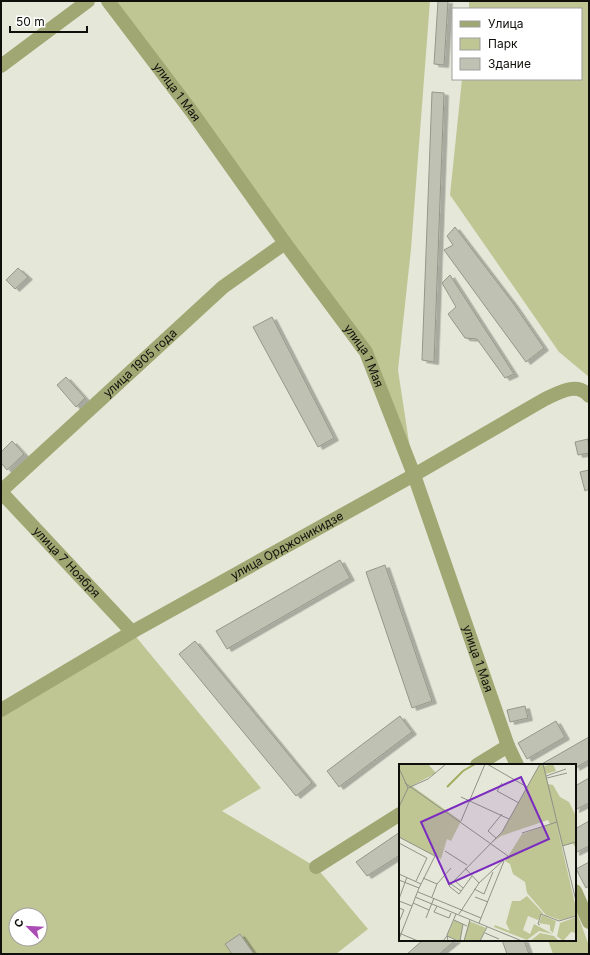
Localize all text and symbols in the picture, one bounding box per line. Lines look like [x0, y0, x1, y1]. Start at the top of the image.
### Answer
scale bar [10, 8, 87, 34]
legend [452, 8, 582, 80]
text: 50 m [16, 14, 45, 29]
text: Улица [488, 16, 523, 31]
text: Парк [488, 36, 518, 51]
text: Здание [488, 56, 531, 71]
street label: улица 1 Мая [150, 59, 204, 124]
street label: улица 1 Мая [341, 321, 387, 389]
street label: улица 1905 года [100, 325, 180, 400]
street label: улица Орджоникидзе [228, 508, 346, 583]
street label: улица 7 Ноября [30, 523, 104, 600]
street label: улица 1 Мая [460, 623, 497, 694]
inset map [399, 764, 576, 941]
north arrow [8, 907, 48, 947]
text: С [11, 916, 27, 929]

